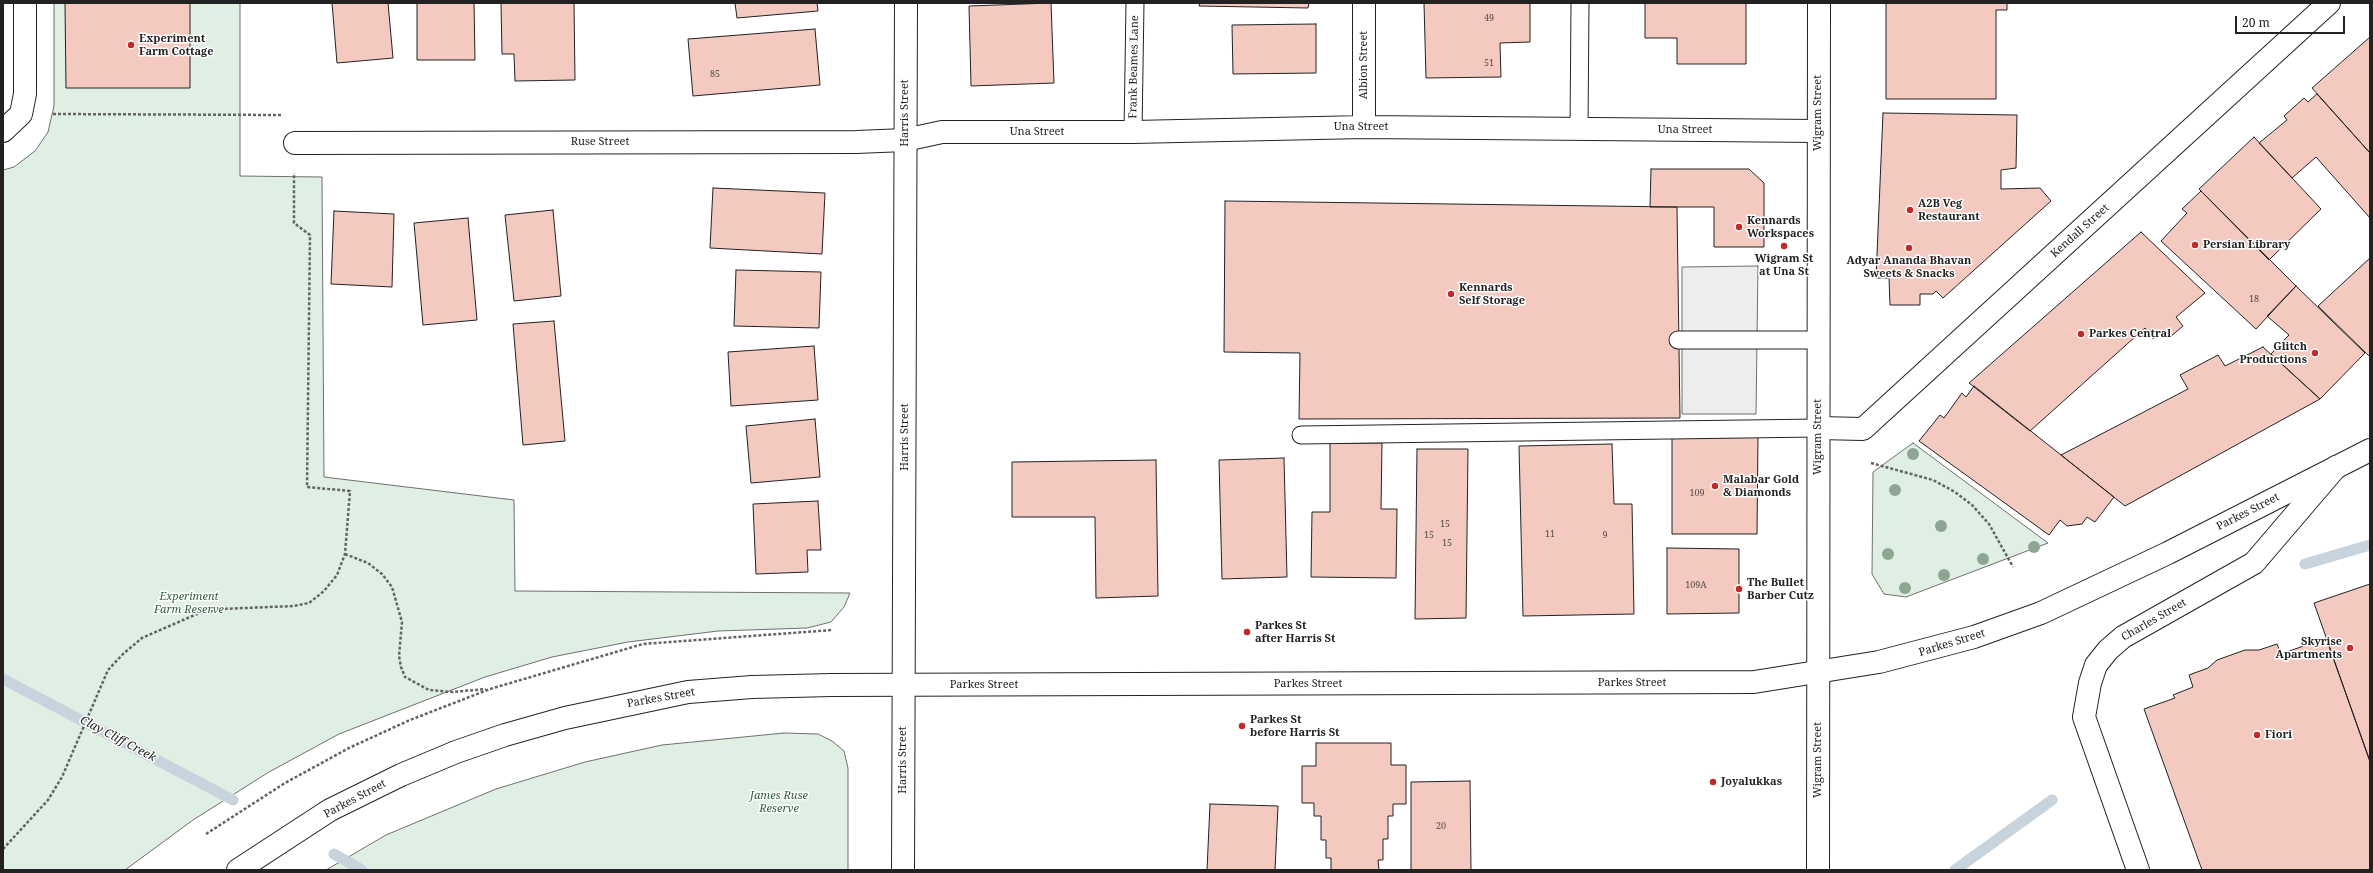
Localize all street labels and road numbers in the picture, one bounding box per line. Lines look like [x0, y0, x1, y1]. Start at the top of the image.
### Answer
street label: Frank Beames Lane [1126, 15, 1142, 119]
street label: Albion Street [1357, 31, 1371, 99]
street label: Wigram Street [1811, 75, 1825, 151]
street label: Harris Street [898, 79, 912, 147]
street label: Una Street [1334, 120, 1388, 134]
street label: Una Street [1658, 123, 1712, 137]
street label: Una Street [1010, 125, 1064, 139]
street label: Ruse Street [571, 135, 629, 149]
street label: Kendall Street [2048, 201, 2112, 261]
street label: Wigram Street [1811, 399, 1825, 475]
street label: Harris Street [898, 403, 912, 471]
street label: Parkes Street [2214, 491, 2282, 533]
street label: Charles Street [2119, 596, 2189, 644]
street label: Parkes Street [1917, 627, 1987, 659]
street label: Parkes Street [1598, 676, 1666, 690]
street label: Parkes Street [1274, 677, 1342, 691]
street label: Parkes Street [950, 678, 1018, 692]
street label: Parkes Street [626, 686, 696, 710]
street label: Wigram Street [1811, 722, 1825, 798]
street label: Harris Street [896, 726, 910, 794]
street label: Parkes Street [322, 777, 388, 821]

